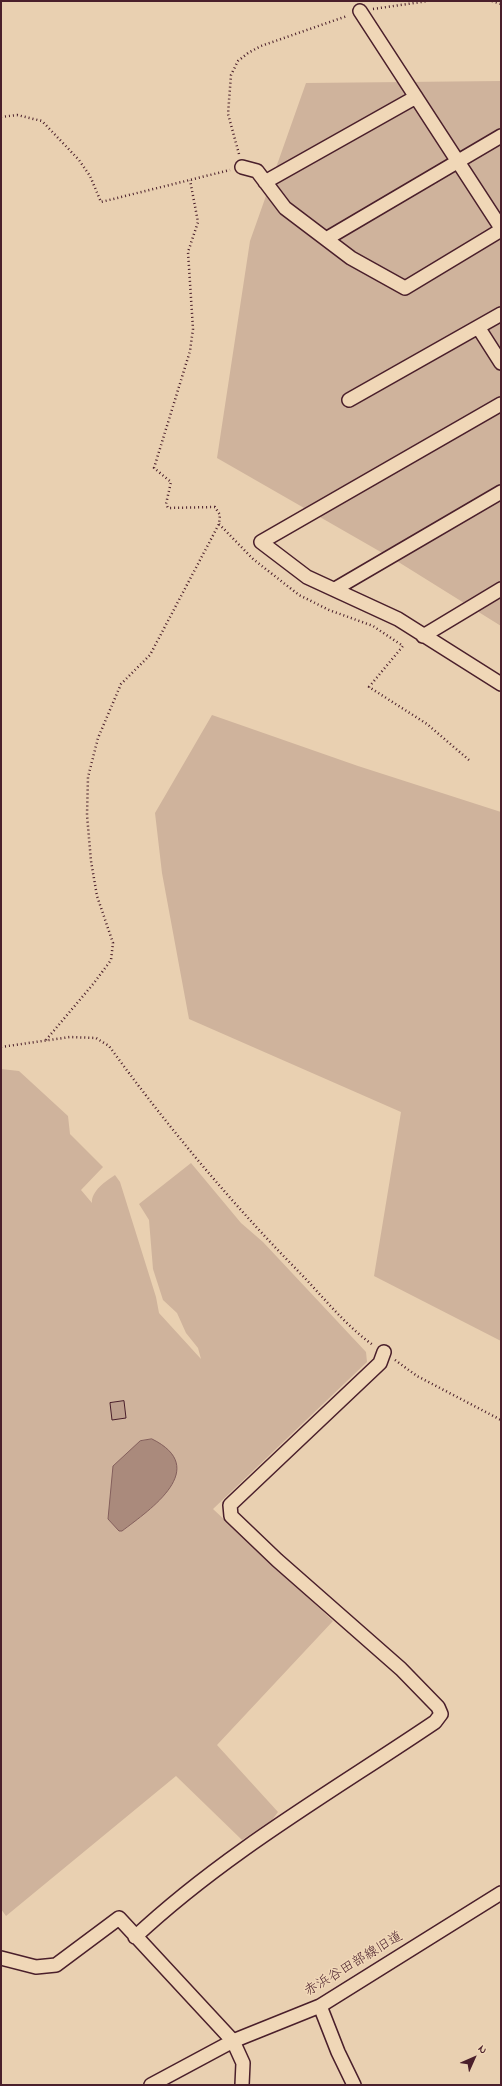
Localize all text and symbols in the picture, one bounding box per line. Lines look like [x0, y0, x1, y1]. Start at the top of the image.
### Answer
street label: 赤浜谷田部線旧道 [302, 1929, 406, 2001]
north arrow [454, 2038, 494, 2078]
text: N [474, 2041, 491, 2058]

